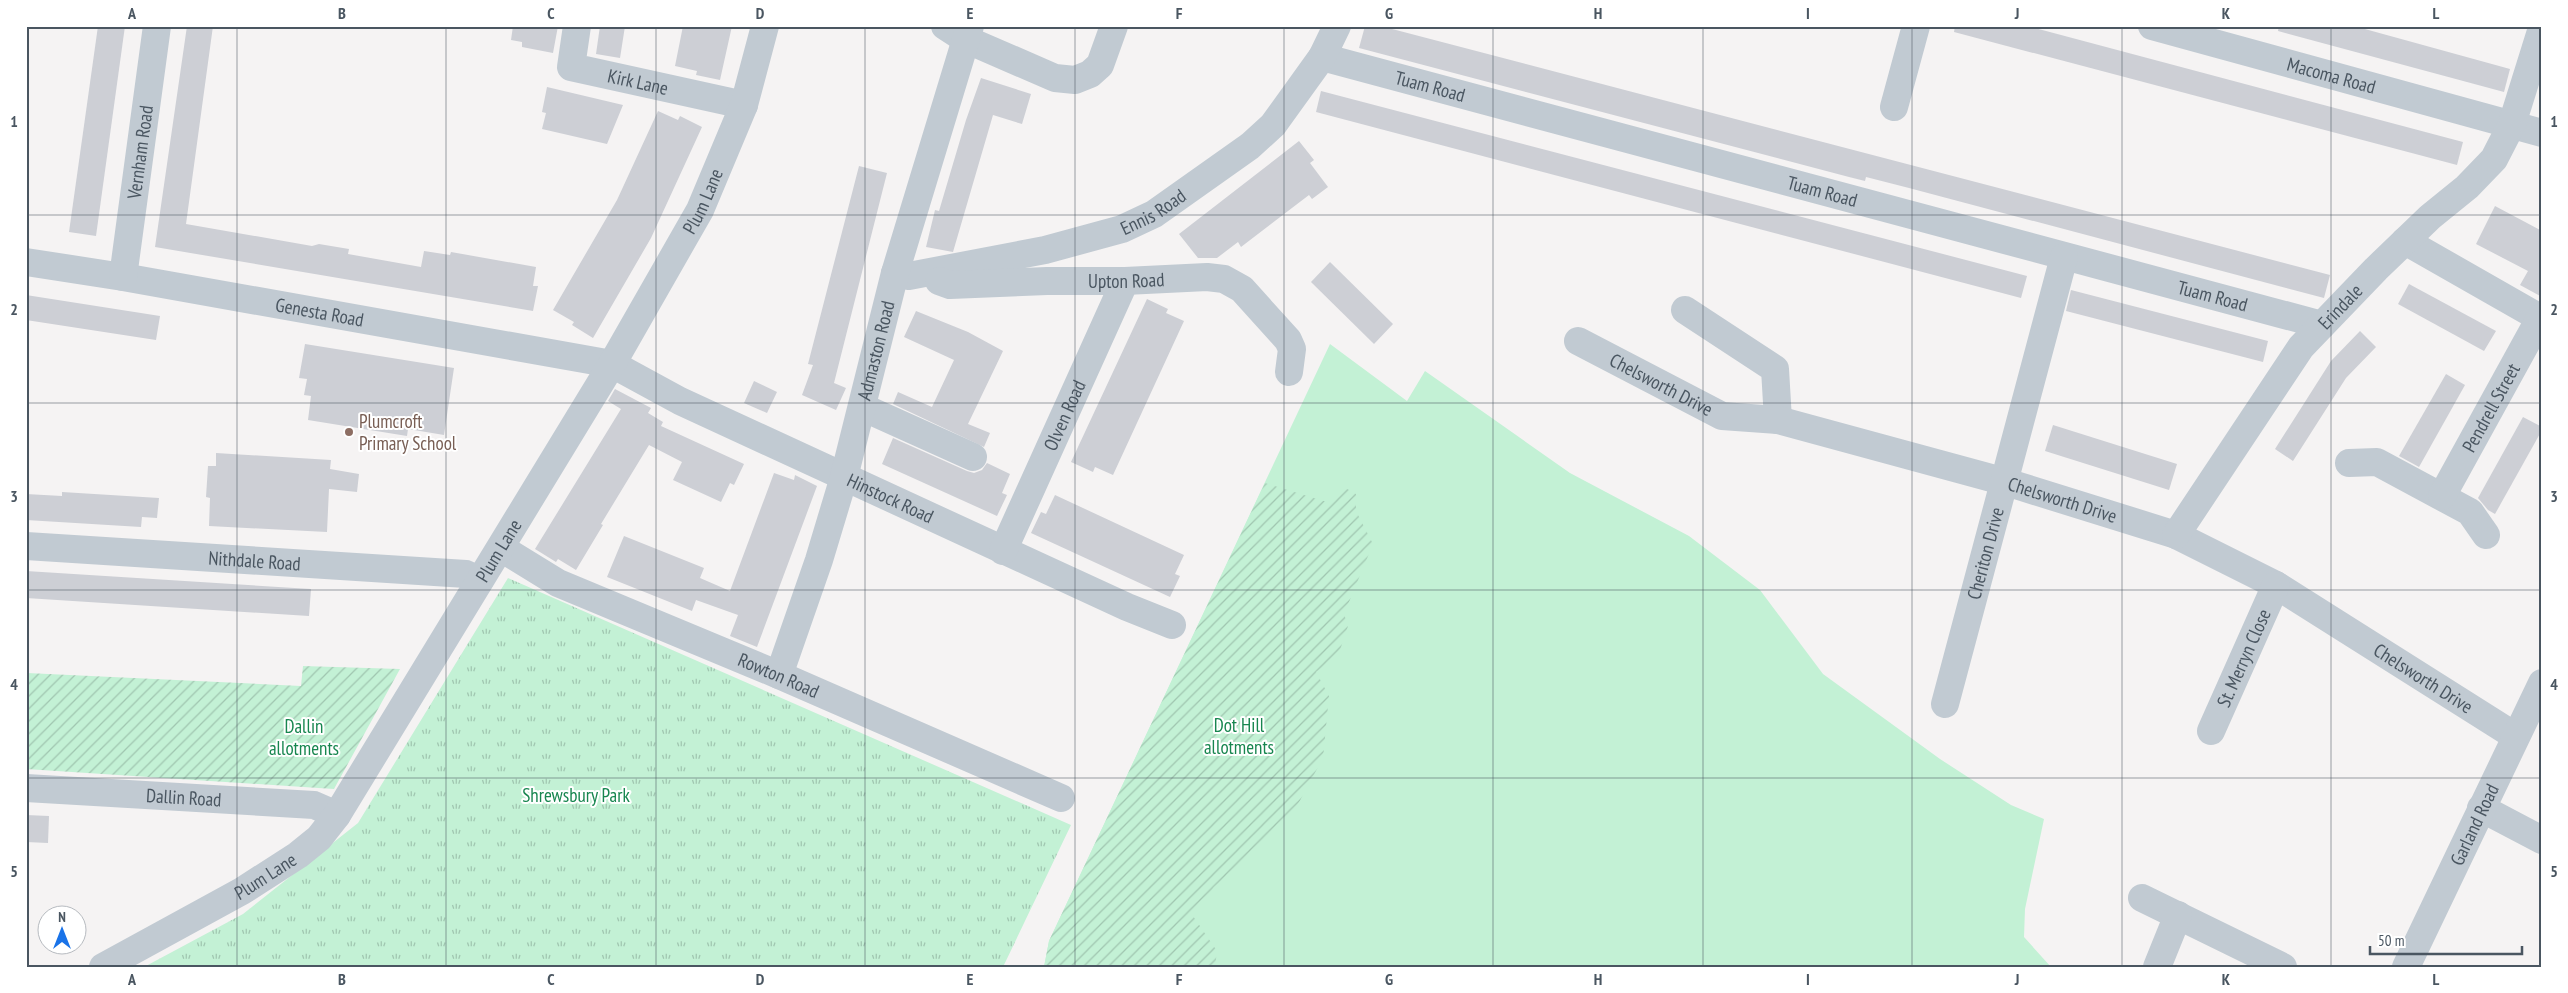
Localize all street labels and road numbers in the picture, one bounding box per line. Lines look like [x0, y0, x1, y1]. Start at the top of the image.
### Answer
street label: Macoma Road [2284, 52, 2378, 99]
street label: Kirk Lane [606, 63, 671, 100]
street label: Tuam Road [1392, 65, 1468, 107]
street label: Vernham Road [122, 104, 158, 201]
street label: Plum Lane [677, 165, 728, 238]
street label: Tuam Road [1785, 170, 1860, 212]
street label: Ennis Road [1116, 183, 1190, 240]
street label: Upton Road [1088, 267, 1165, 293]
street label: Tuam Road [2175, 275, 2250, 317]
street label: Erindale [2313, 279, 2367, 334]
street label: Genesta Road [274, 292, 366, 332]
street label: Admaston Road [852, 298, 900, 403]
street label: Chelsworth Drive [1606, 348, 1717, 421]
street label: Pendrell Street [2457, 358, 2525, 456]
street label: Olven Road [1038, 376, 1091, 454]
street label: Hinstock Road [843, 468, 938, 528]
street label: Chelsworth Drive [2005, 471, 2120, 528]
street label: Cheriton Drive [1961, 504, 2009, 602]
street label: Plum Lane [470, 515, 527, 586]
street label: Nithdale Road [208, 546, 302, 575]
street label: St. Merryn Close [2211, 605, 2276, 711]
street label: Chelsworth Drive [2369, 638, 2478, 719]
street label: Rowton Road [735, 647, 823, 703]
street label: Garland Road [2445, 780, 2504, 869]
street label: Dallin Road [145, 783, 222, 812]
street label: Plum Lane [230, 847, 301, 905]

